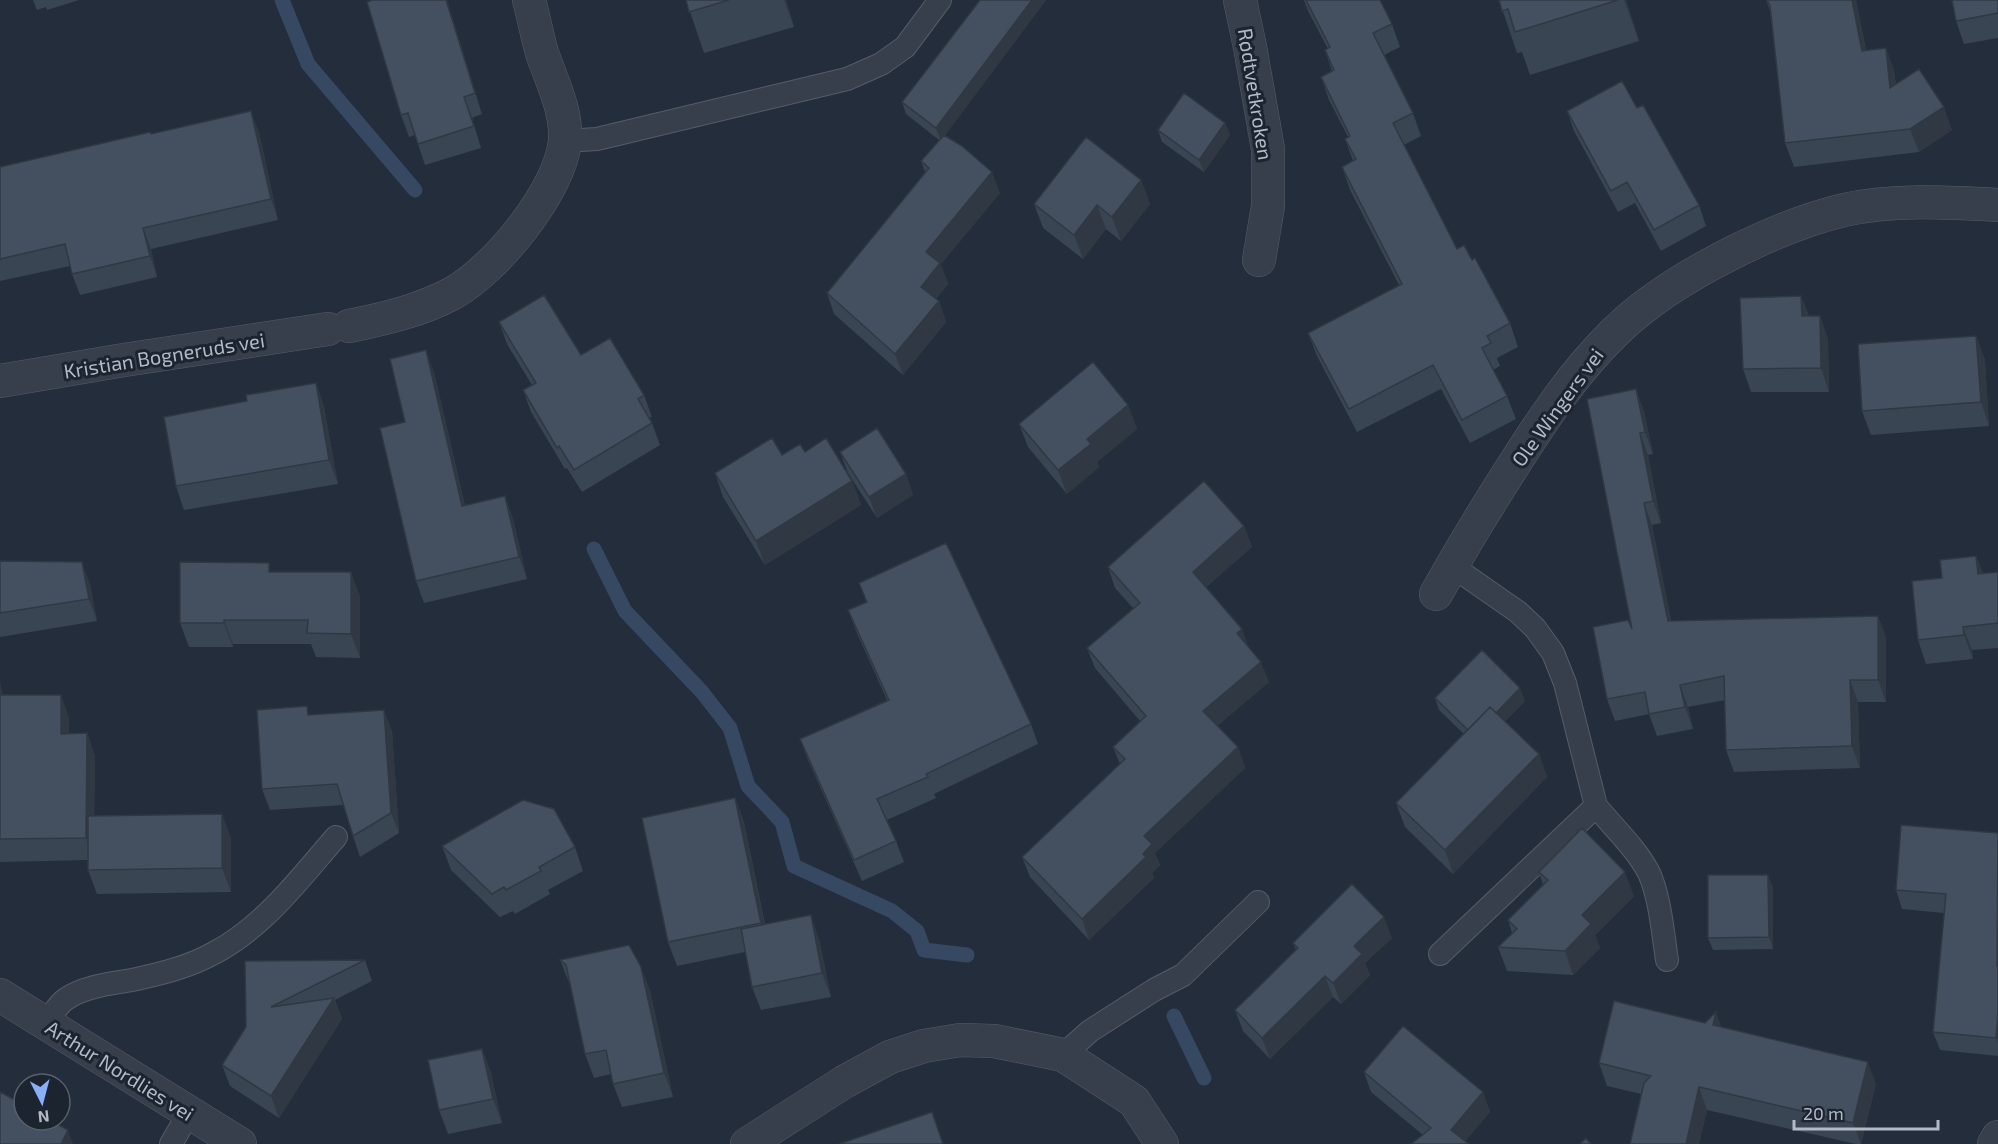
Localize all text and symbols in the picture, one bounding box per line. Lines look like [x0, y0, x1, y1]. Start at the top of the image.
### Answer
street label: Rødtvetkroken [1234, 26, 1278, 162]
street label: Kristian Bogneruds vei [62, 327, 266, 383]
street label: Ole Wingers vei [1506, 343, 1608, 471]
street label: Arthur Nordlies vei [41, 1015, 199, 1125]
north arrow [12, 1072, 72, 1132]
scale bar [1794, 1093, 1938, 1131]
text: 20 m [1803, 1102, 1844, 1124]

